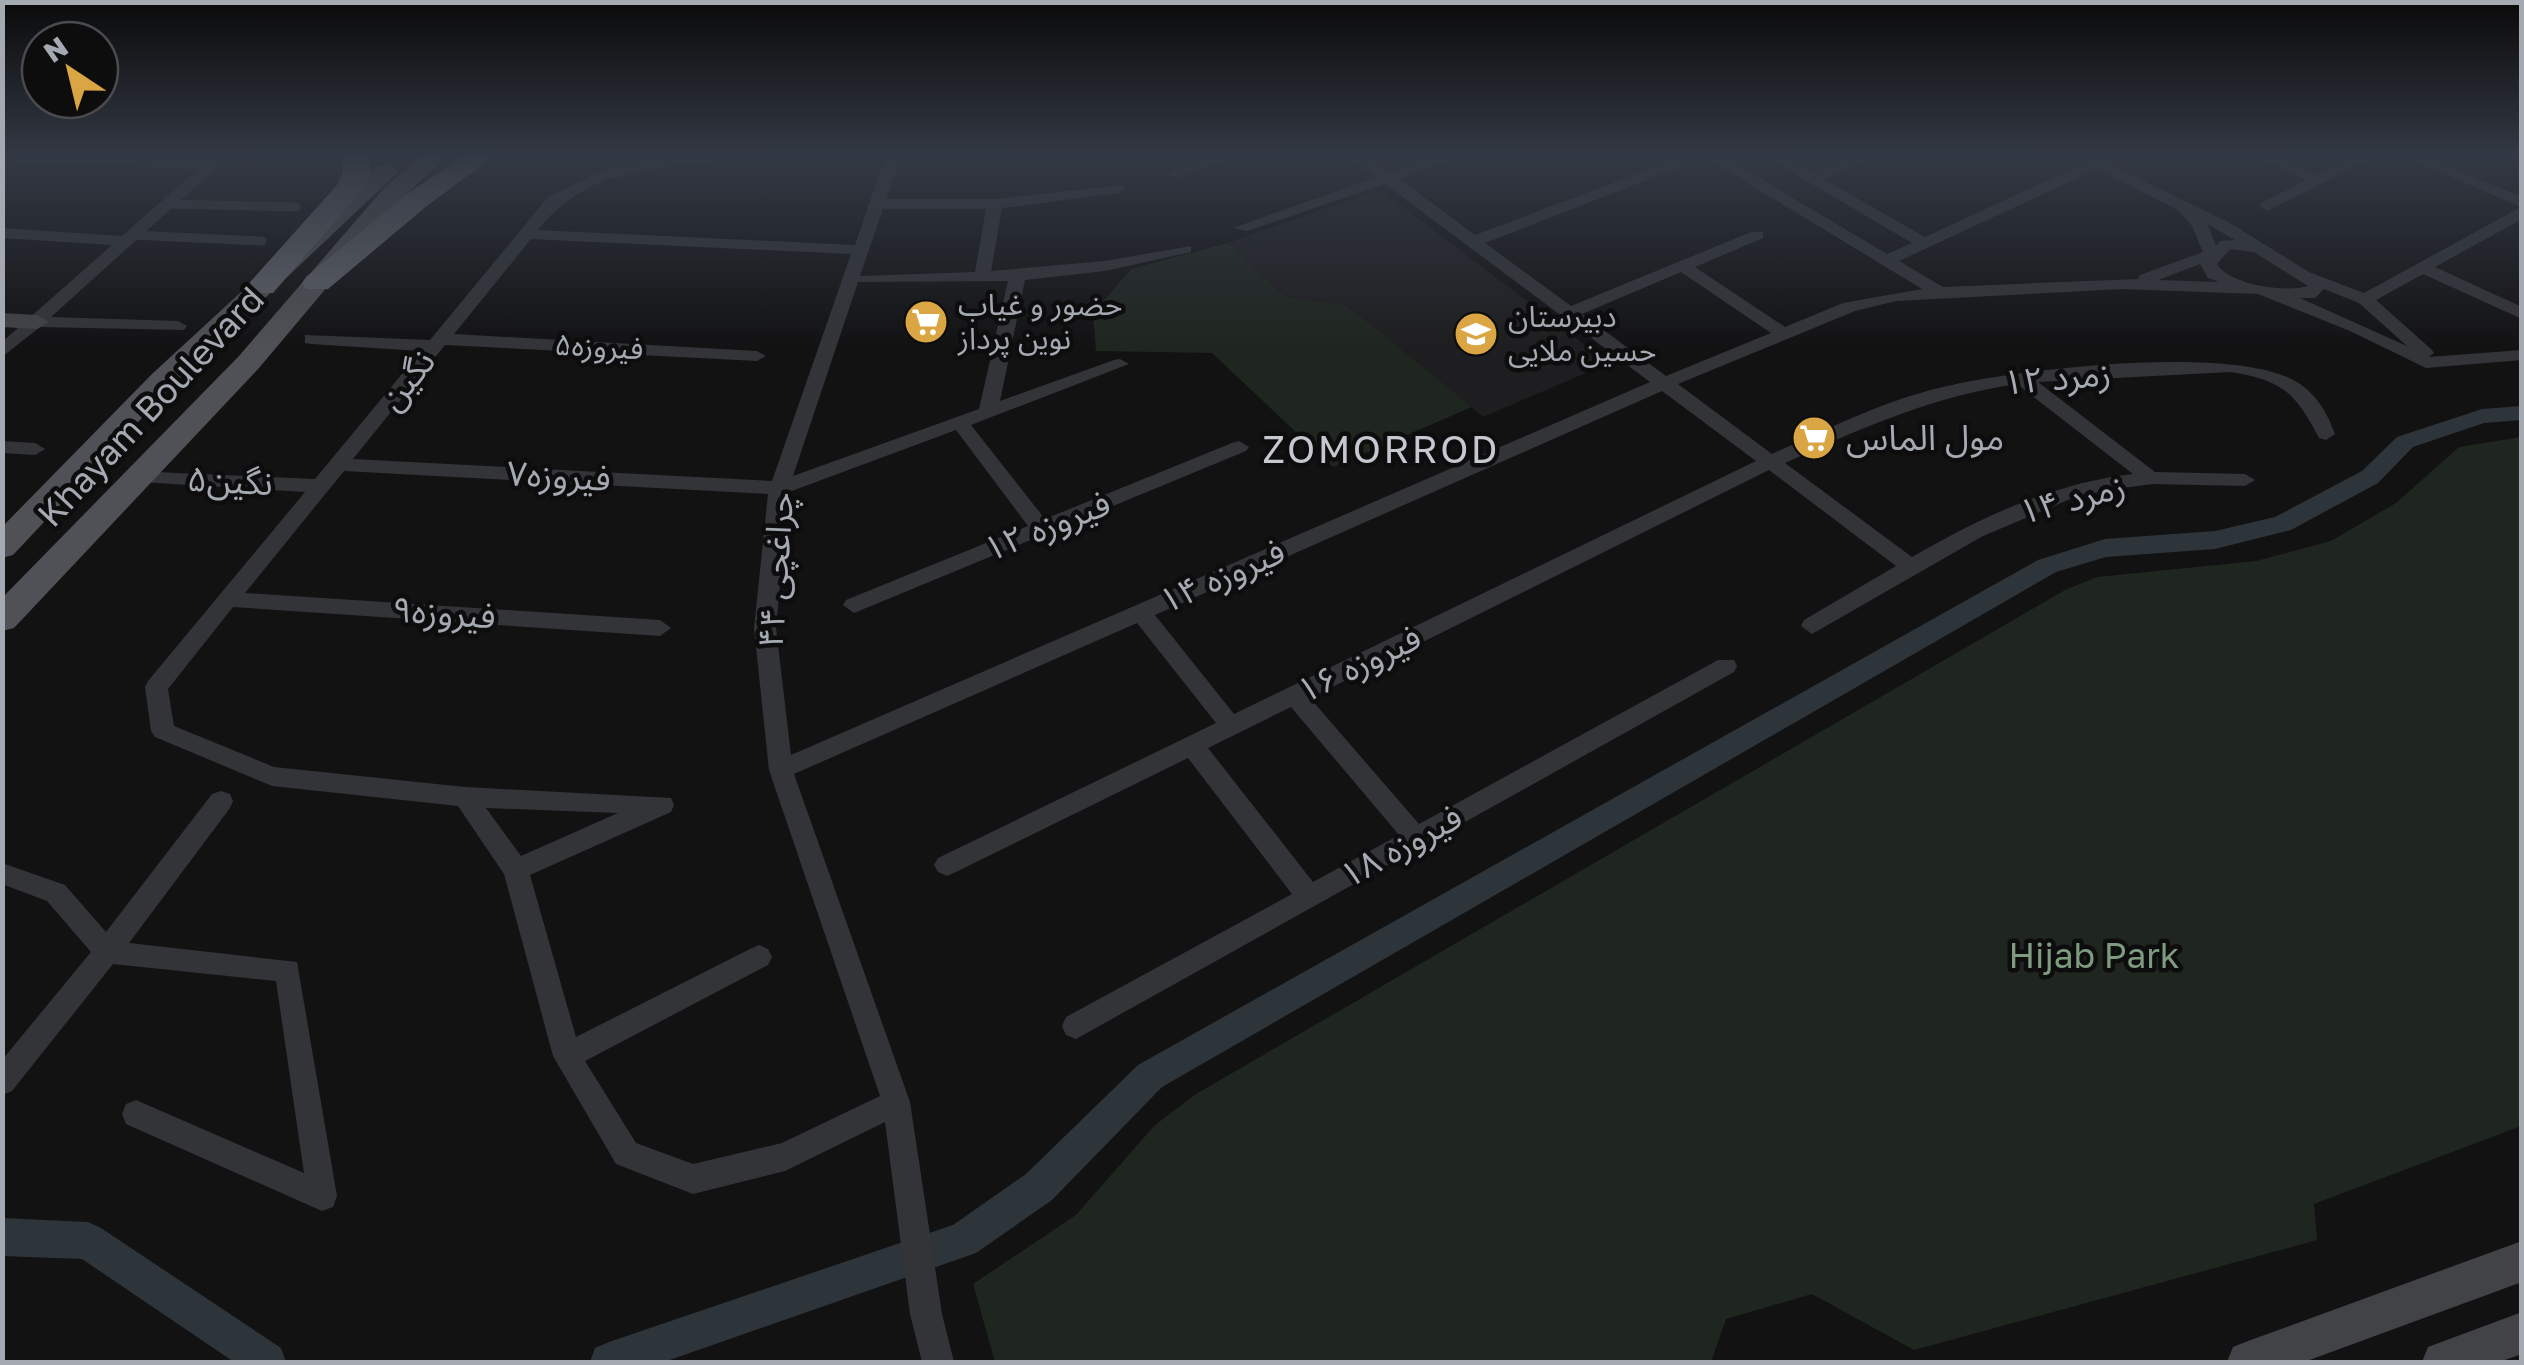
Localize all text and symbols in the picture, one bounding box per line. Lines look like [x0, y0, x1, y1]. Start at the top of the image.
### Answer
north arrow [20, 20, 120, 120]
text: N [37, 29, 74, 69]
street label: Khayam Boulevard [29, 278, 272, 535]
place label: حضور و غیاب نوین پرداز [957, 286, 1123, 358]
place label: دبیرستان حسین ملایی [1508, 298, 1657, 368]
supermarket icon: حضور و غیاب نوین پرداز [903, 299, 949, 345]
school or university icon: دبیرستان حسین ملایی [1453, 311, 1499, 357]
street label: فیروزه۵ [554, 326, 644, 366]
street label: نگین [369, 341, 443, 418]
street label: زمرد ۱۲ [2001, 351, 2113, 404]
supermarket icon: مول الماس [1791, 415, 1837, 461]
place label: مول الماس [1846, 416, 2004, 458]
district label: ZOMORROD [1262, 426, 1500, 471]
street label: فیروزه۷ [506, 451, 612, 500]
street label: نگین۵ [186, 457, 274, 503]
street label: زمرد ۱۴ [2014, 464, 2130, 533]
street label: فیروزه ۱۲ [977, 481, 1116, 570]
street label: چراغچی ۴۴ [749, 490, 804, 650]
street label: فیروزه ۱۴ [1152, 529, 1291, 622]
street label: فیروزه۹ [391, 587, 497, 638]
street label: فیروزه ۱۶ [1290, 615, 1428, 712]
street label: فیروزه ۱۸ [1332, 795, 1469, 897]
park label: Hijab Park [2008, 934, 2180, 976]

